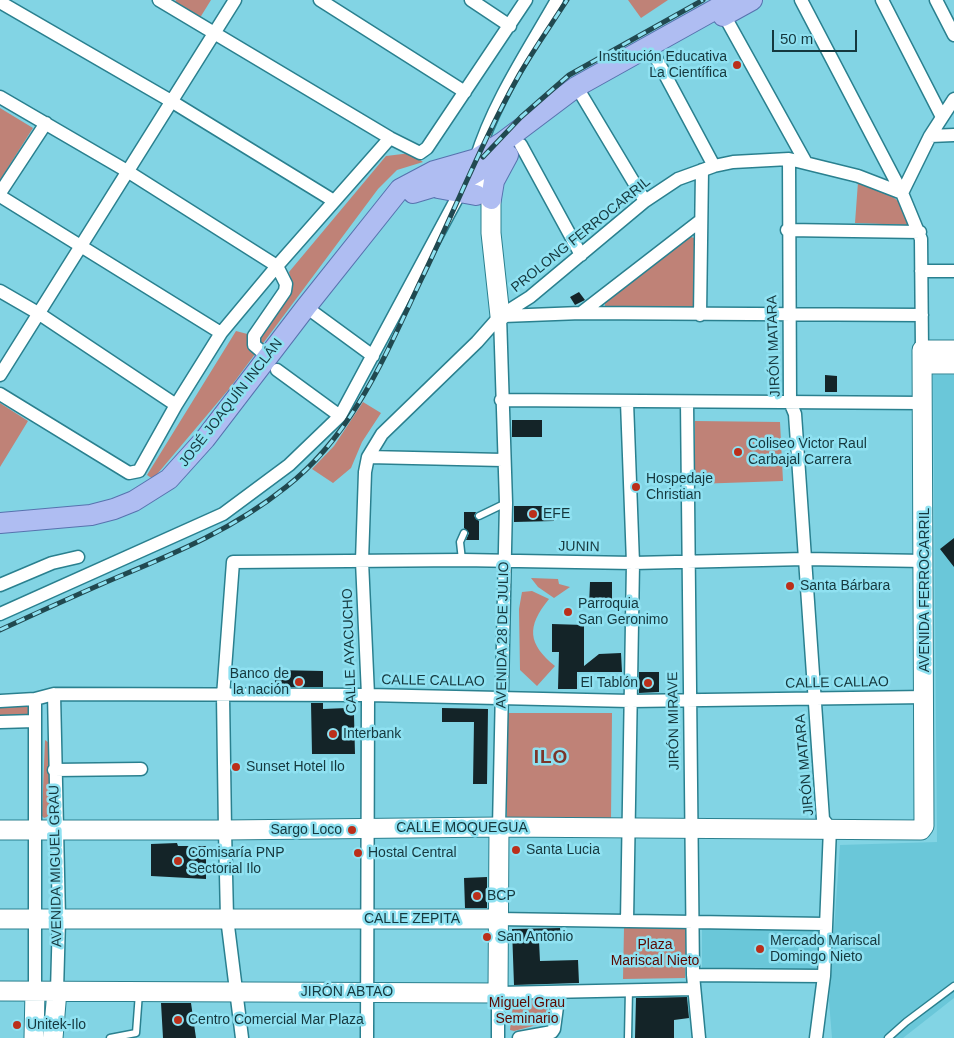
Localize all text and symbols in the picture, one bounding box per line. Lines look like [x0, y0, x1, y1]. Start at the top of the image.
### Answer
scale bar [774, 20, 859, 52]
text: 50 m [780, 30, 813, 47]
place label: Institución Educativa La Científica [599, 49, 727, 82]
marker: Institución Educativa La Científica [731, 59, 743, 71]
street label: PROLONG FERROCARRIL [508, 174, 654, 296]
street label: JIRÓN MATARA [764, 295, 784, 397]
street label: JOSÉ JOAQUÍN INCLÁN [176, 336, 286, 470]
place label: Coliseo Victor Raul Carbajal Carrera [748, 436, 867, 468]
marker: Coliseo Victor Raul Carbajal Carrera [732, 446, 744, 458]
place label: Hospedaje Christian [646, 471, 713, 504]
marker: Hospedaje Christian [630, 481, 642, 493]
place label: EFE [543, 506, 570, 522]
marker: EFE [527, 508, 539, 520]
street label: AVENIDA FERROCARRIL [917, 508, 933, 672]
street label: JUNIN [558, 538, 600, 556]
street label: AVENIDA 28 DE JULIO [493, 561, 513, 709]
place label: Santa Bárbara [800, 578, 890, 594]
marker: Santa Bárbara [784, 580, 796, 592]
street label: CALLE AYACUCHO [339, 588, 361, 714]
place label: Parroquia San Geronimo [578, 596, 668, 628]
marker: Parroquia San Geronimo [562, 606, 574, 618]
place label: Banco de la nación [230, 666, 289, 699]
street label: CALLE CALLAO [381, 672, 485, 690]
street label: JIRÓN MIRAVE [665, 672, 683, 770]
street label: CALLE CALLAO [785, 674, 889, 692]
place label: El Tablón [580, 675, 638, 691]
marker: Banco de la nación [293, 676, 305, 688]
marker: El Tablón [642, 677, 654, 689]
street label: JIRÓN MATARA [792, 713, 818, 817]
place label: Interbank [343, 726, 401, 742]
marker: Interbank [327, 728, 339, 740]
district label: ILO [533, 747, 569, 769]
place label: Sunset Hotel Ilo [246, 759, 345, 775]
marker: Sunset Hotel Ilo [230, 761, 242, 773]
street label: AVENIDA MIGUEL GRAU [46, 785, 66, 947]
street label: CALLE MOQUEGUA [396, 820, 528, 836]
place label: Sargo Loco [270, 822, 342, 838]
marker: Sargo Loco [346, 824, 358, 836]
place label: Santa Lucia [526, 842, 600, 858]
marker: Santa Lucia [510, 844, 522, 856]
place label: Comisaría PNP Sectorial Ilo [188, 845, 284, 878]
place label: Hostal Central [368, 845, 457, 861]
marker: Hostal Central [352, 847, 364, 859]
marker: Comisaría PNP Sectorial Ilo [172, 855, 184, 867]
place label: BCP [487, 888, 516, 904]
marker: BCP [471, 890, 483, 902]
street label: CALLE ZEPITA [364, 911, 460, 927]
place label: San Antonio [497, 929, 573, 945]
marker: San Antonio [481, 931, 493, 943]
place label: Mercado Mariscal Domingo Nieto [770, 933, 880, 966]
park label: Plaza Mariscal Nieto [611, 937, 699, 970]
marker: Mercado Mariscal Domingo Nieto [754, 943, 766, 955]
street label: JIRÓN ABTAO [301, 984, 393, 1000]
park label: Miguel Grau Seminario [489, 995, 565, 1028]
place label: Centro Comercial Mar Plaza [188, 1012, 364, 1028]
marker: Centro Comercial Mar Plaza [172, 1014, 184, 1026]
place label: Unitek-Ilo [27, 1017, 86, 1033]
marker: Unitek-Ilo [11, 1019, 23, 1031]

